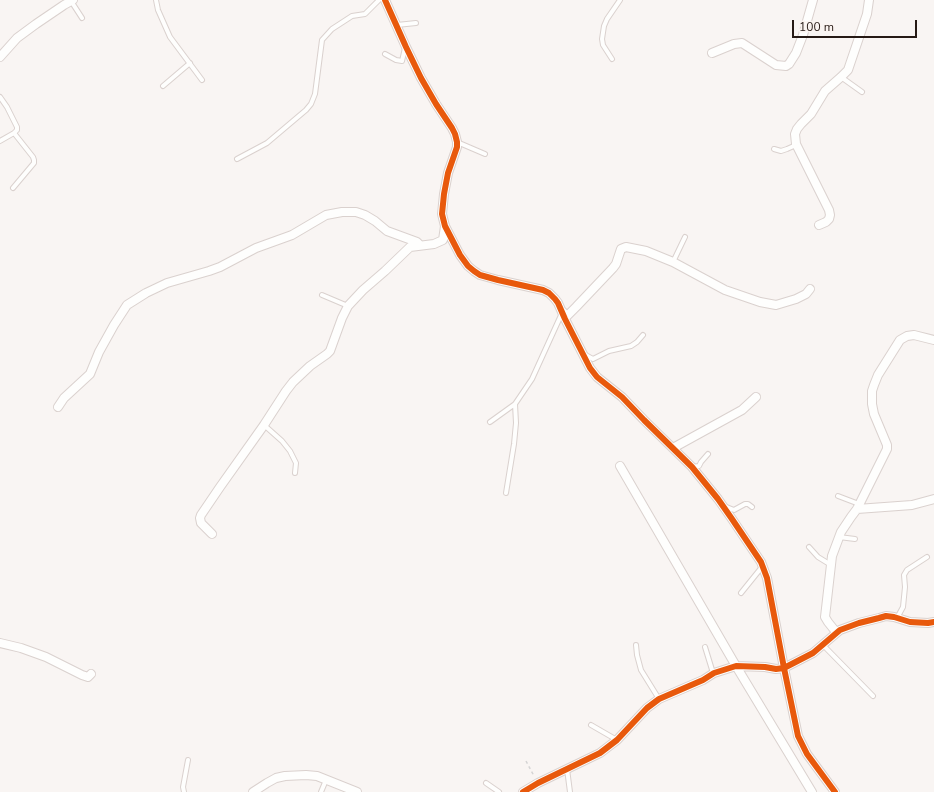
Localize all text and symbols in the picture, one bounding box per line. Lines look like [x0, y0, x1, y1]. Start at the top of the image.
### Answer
scale bar [794, 12, 919, 38]
text: 100 m [799, 19, 834, 35]

